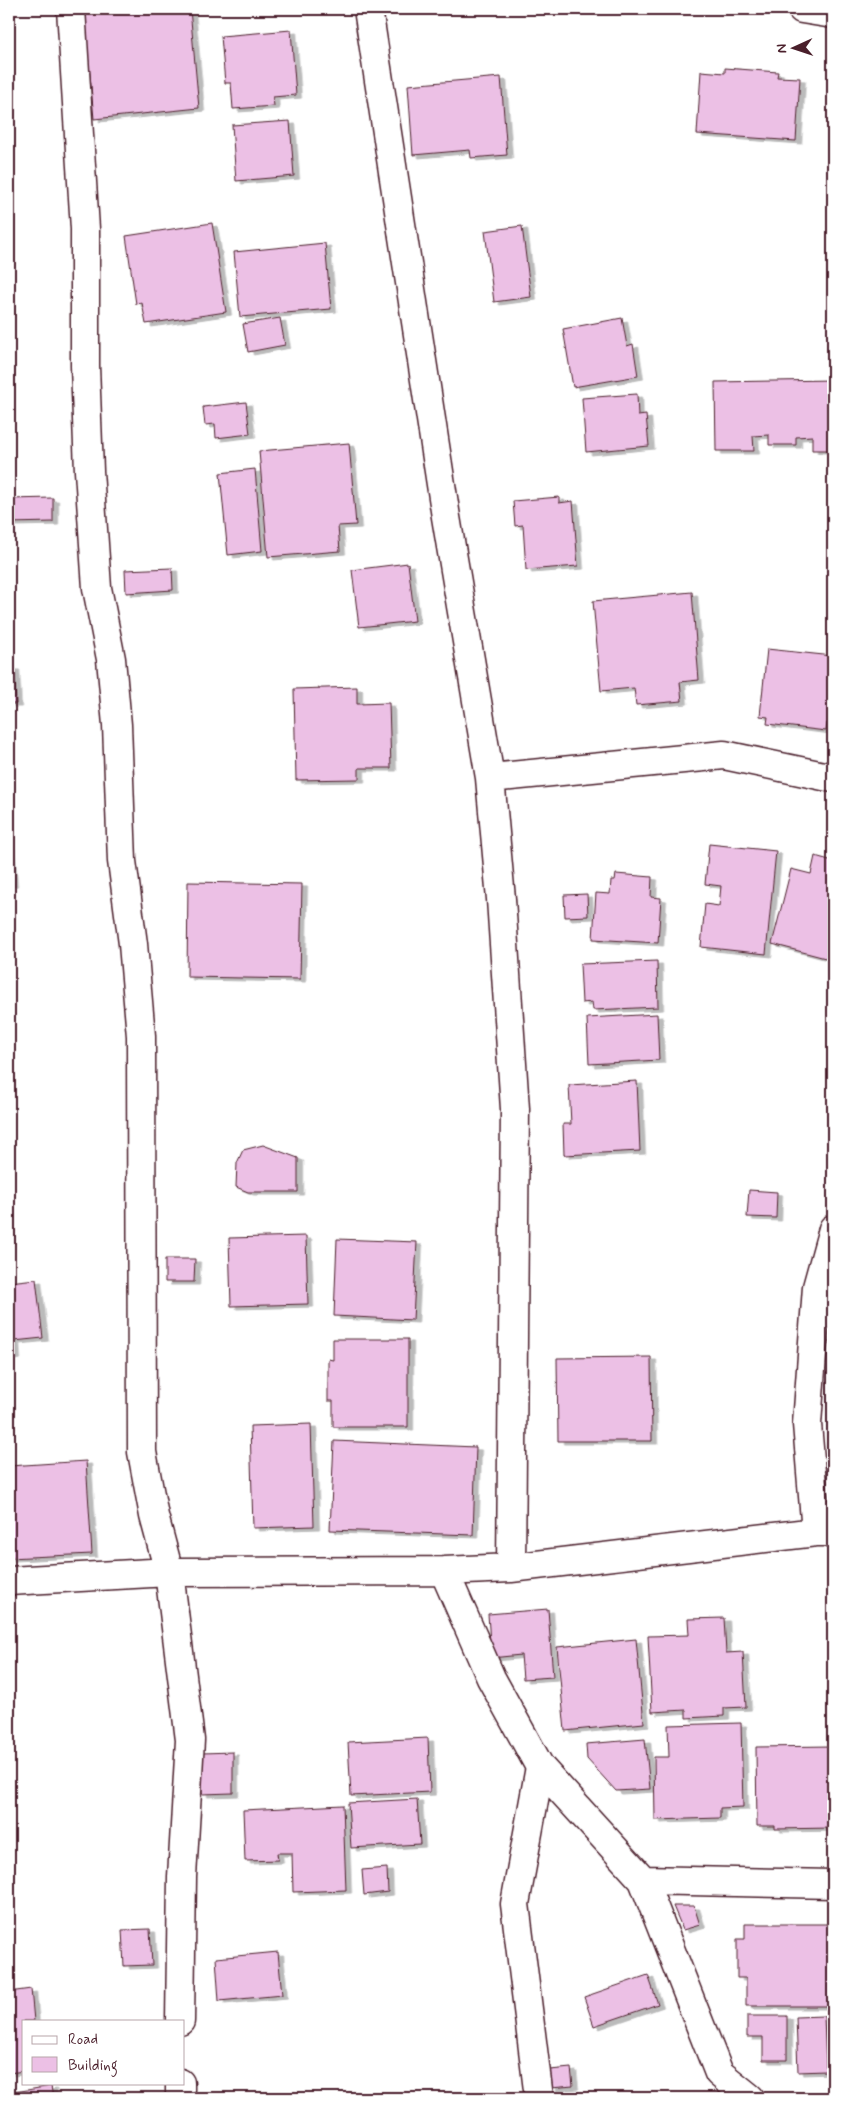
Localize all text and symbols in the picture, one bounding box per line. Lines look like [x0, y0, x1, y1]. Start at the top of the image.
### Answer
north arrow [770, 22, 820, 72]
text: N [773, 43, 791, 54]
legend [22, 2020, 185, 2084]
text: Road [68, 2030, 98, 2050]
text: Building [68, 2056, 118, 2077]

